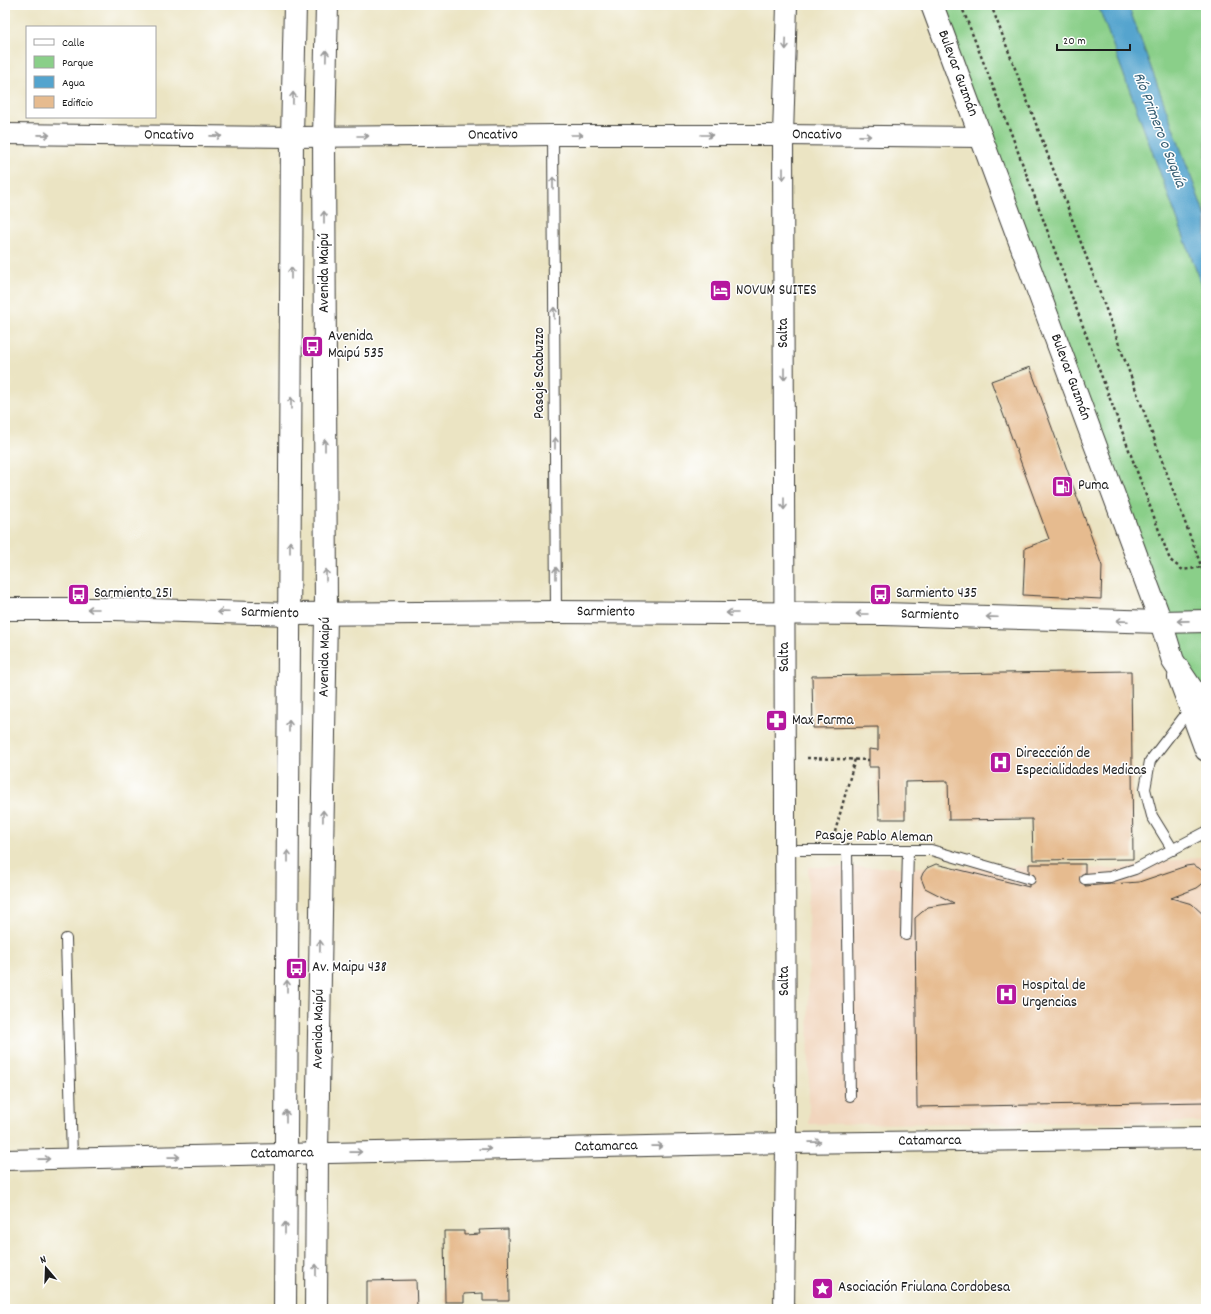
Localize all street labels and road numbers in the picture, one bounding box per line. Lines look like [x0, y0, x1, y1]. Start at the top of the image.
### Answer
street label: Bulevar Guzmán [931, 27, 983, 120]
street label: Oncativo [144, 124, 194, 147]
street label: Oncativo [468, 124, 518, 147]
street label: Oncativo [792, 124, 842, 147]
street label: Avenida Maipú [314, 233, 336, 313]
street label: Salta [773, 317, 795, 348]
street label: Pasaje Scabuzzo [529, 327, 551, 419]
street label: Bulevar Guzmán [1044, 331, 1096, 424]
street label: Sarmiento [577, 601, 635, 623]
street label: Sarmiento [241, 602, 299, 625]
street label: Sarmiento [901, 603, 960, 627]
street label: Avenida Maipú [314, 617, 337, 697]
street label: Salta [774, 641, 796, 672]
street label: Pasaje Pablo Aleman [815, 825, 933, 849]
street label: Salta [774, 965, 796, 996]
street label: Avenida Maipú [307, 989, 331, 1069]
street label: Catamarca [898, 1130, 962, 1153]
street label: Catamarca [574, 1135, 639, 1159]
street label: Catamarca [250, 1142, 315, 1166]

